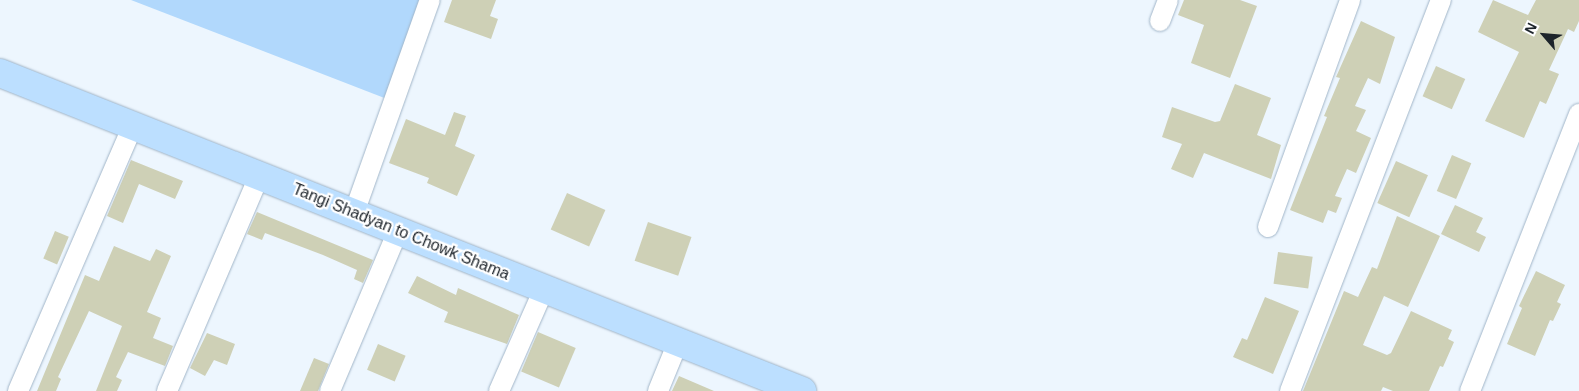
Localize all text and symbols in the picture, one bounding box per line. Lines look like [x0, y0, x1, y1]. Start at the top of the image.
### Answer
north arrow [1519, 10, 1569, 60]
text: N [1521, 20, 1540, 36]
street label: Tangi Shadyan to Chowk Shama [290, 180, 512, 284]

